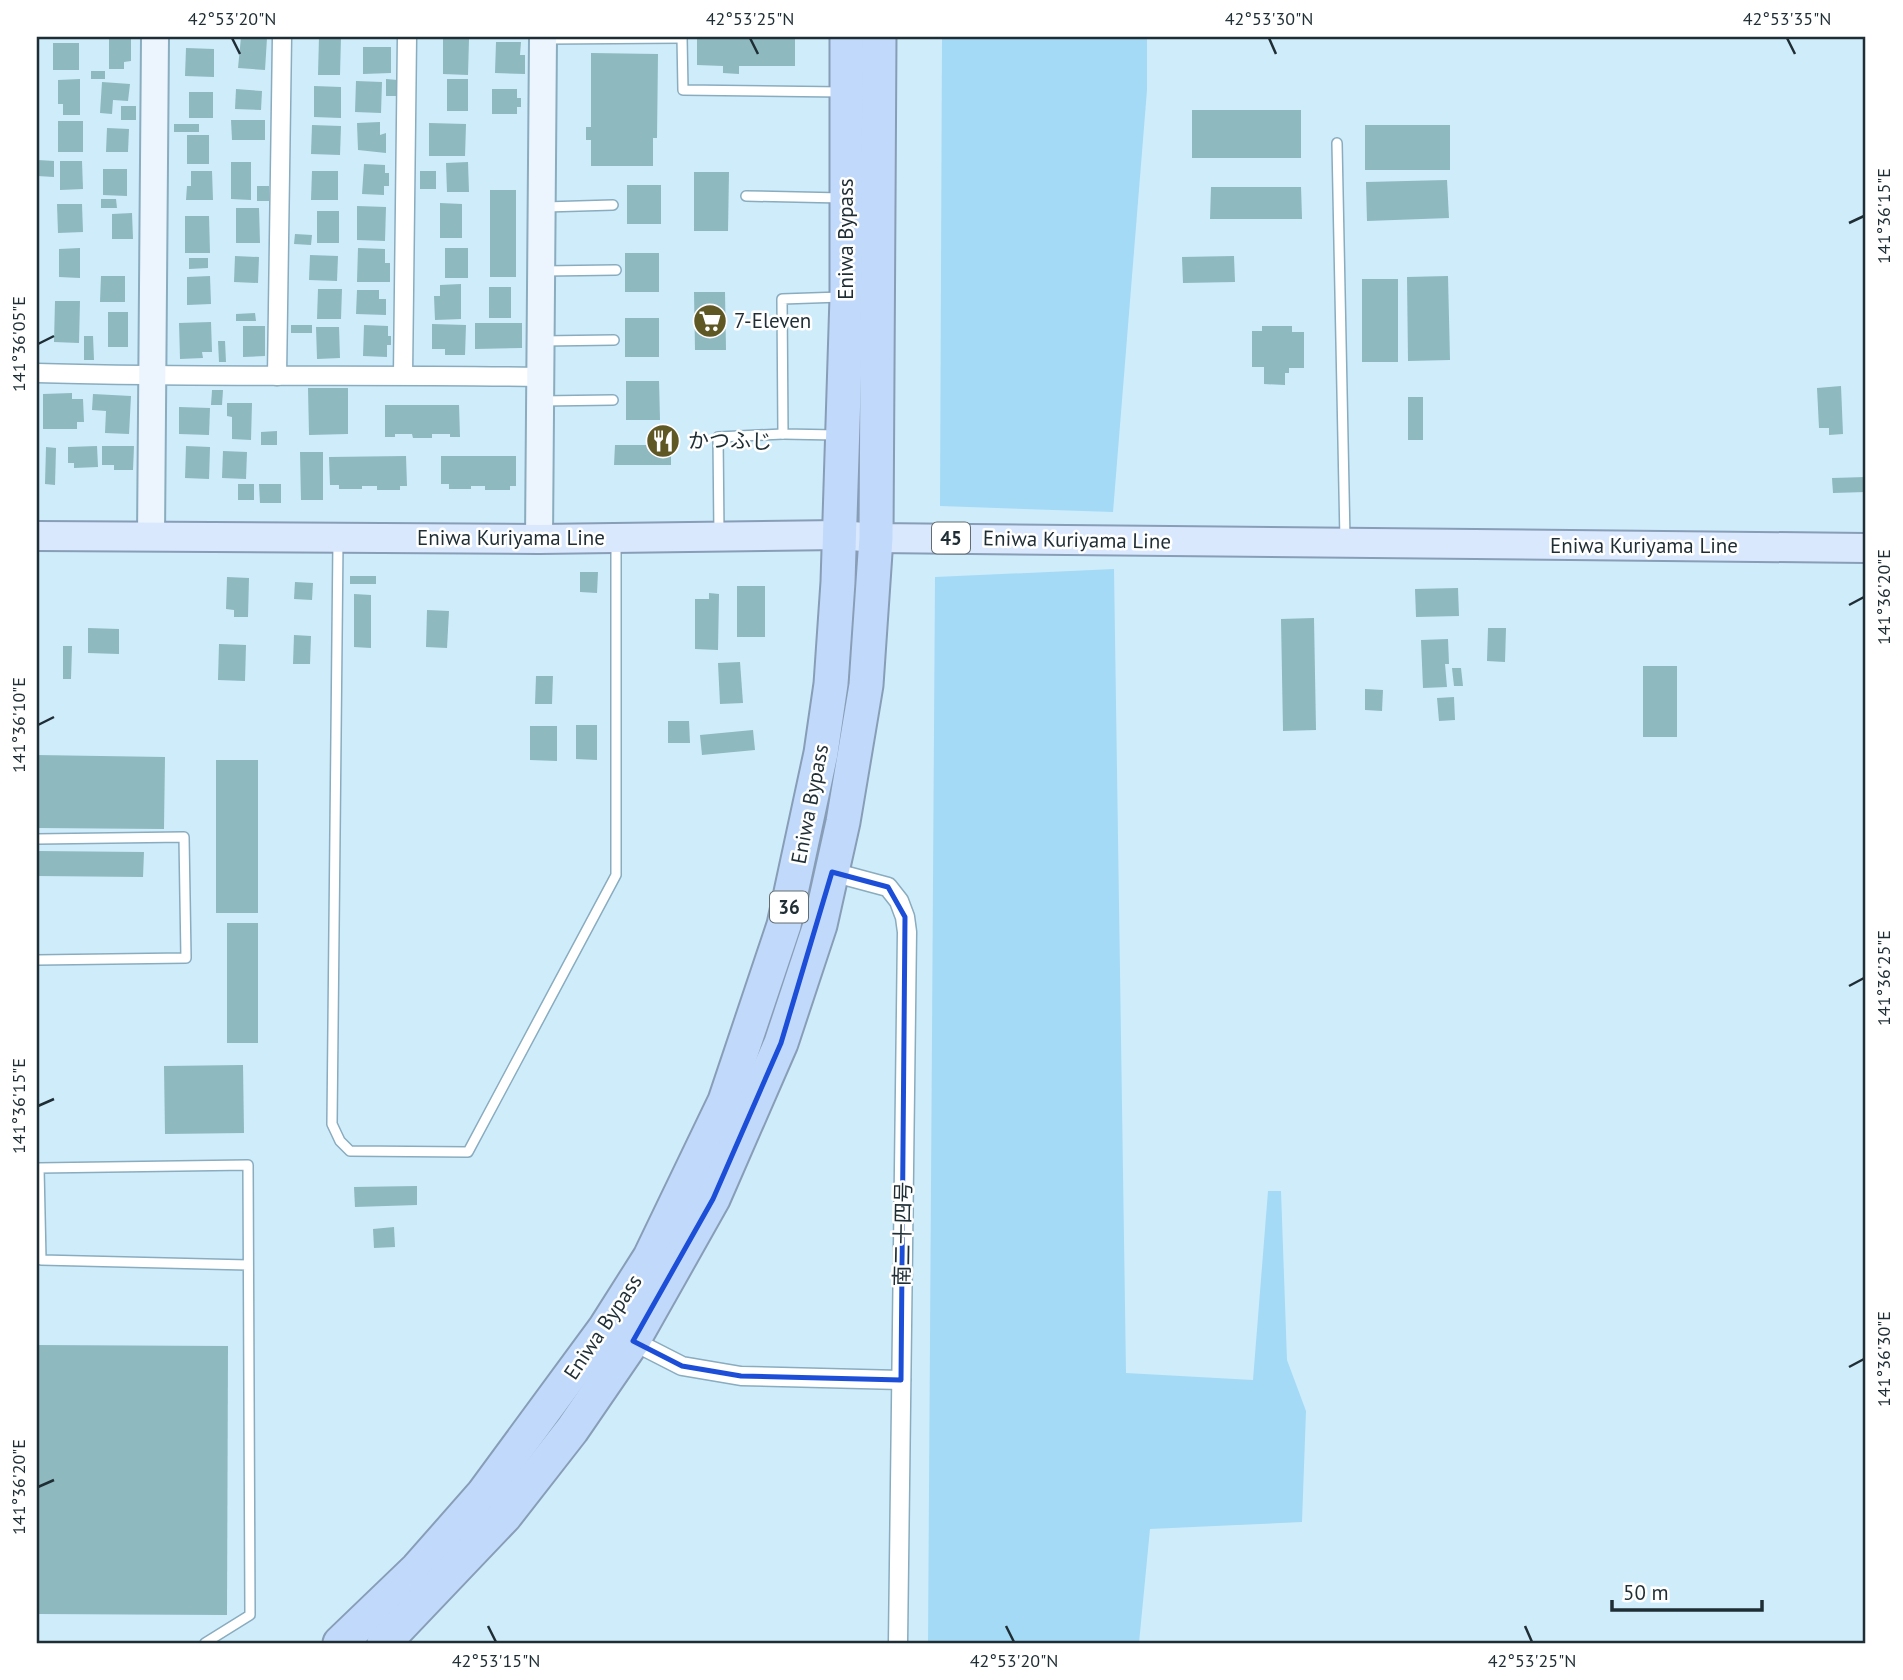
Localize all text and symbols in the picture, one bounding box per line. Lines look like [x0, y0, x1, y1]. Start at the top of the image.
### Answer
text: 42°53'20"N [188, 7, 276, 30]
text: 42°53'25"N [706, 7, 794, 30]
text: 42°53'30"N [1225, 7, 1313, 30]
text: 42°53'35"N [1743, 7, 1831, 30]
text: 141°36'15"E [1872, 168, 1895, 264]
street label: Eniwa Bypass [832, 178, 859, 300]
text: 141°36'05"E [7, 296, 30, 392]
supermarket icon: 7-Eleven [691, 302, 729, 340]
place label: 7-Eleven [734, 307, 811, 334]
restaurant icon: かつふじ [644, 422, 682, 460]
place label: かつふじ [688, 427, 772, 454]
road number: 45 [932, 523, 970, 554]
street label: Eniwa Kuriyama Line [417, 524, 605, 551]
street label: Eniwa Kuriyama Line [983, 524, 1171, 555]
street label: Eniwa Kuriyama Line [1550, 532, 1738, 559]
text: 141°36'20"E [1872, 549, 1895, 645]
text: 141°36'10"E [7, 677, 30, 773]
street label: Eniwa Bypass [785, 742, 834, 866]
road number: 36 [770, 892, 808, 923]
text: 141°36'25"E [1872, 930, 1895, 1026]
text: 141°36'15"E [7, 1058, 30, 1154]
street label: 南二十四号 [888, 1181, 917, 1287]
street label: Eniwa Bypass [557, 1269, 648, 1385]
text: 141°36'30"E [1872, 1311, 1895, 1407]
text: 141°36'20"E [7, 1439, 30, 1535]
scale bar [1612, 1568, 1763, 1612]
text: 50 m [1623, 1579, 1669, 1606]
text: 42°53'15"N [452, 1649, 540, 1672]
text: 42°53'20"N [970, 1649, 1058, 1672]
text: 42°53'25"N [1488, 1649, 1576, 1672]

